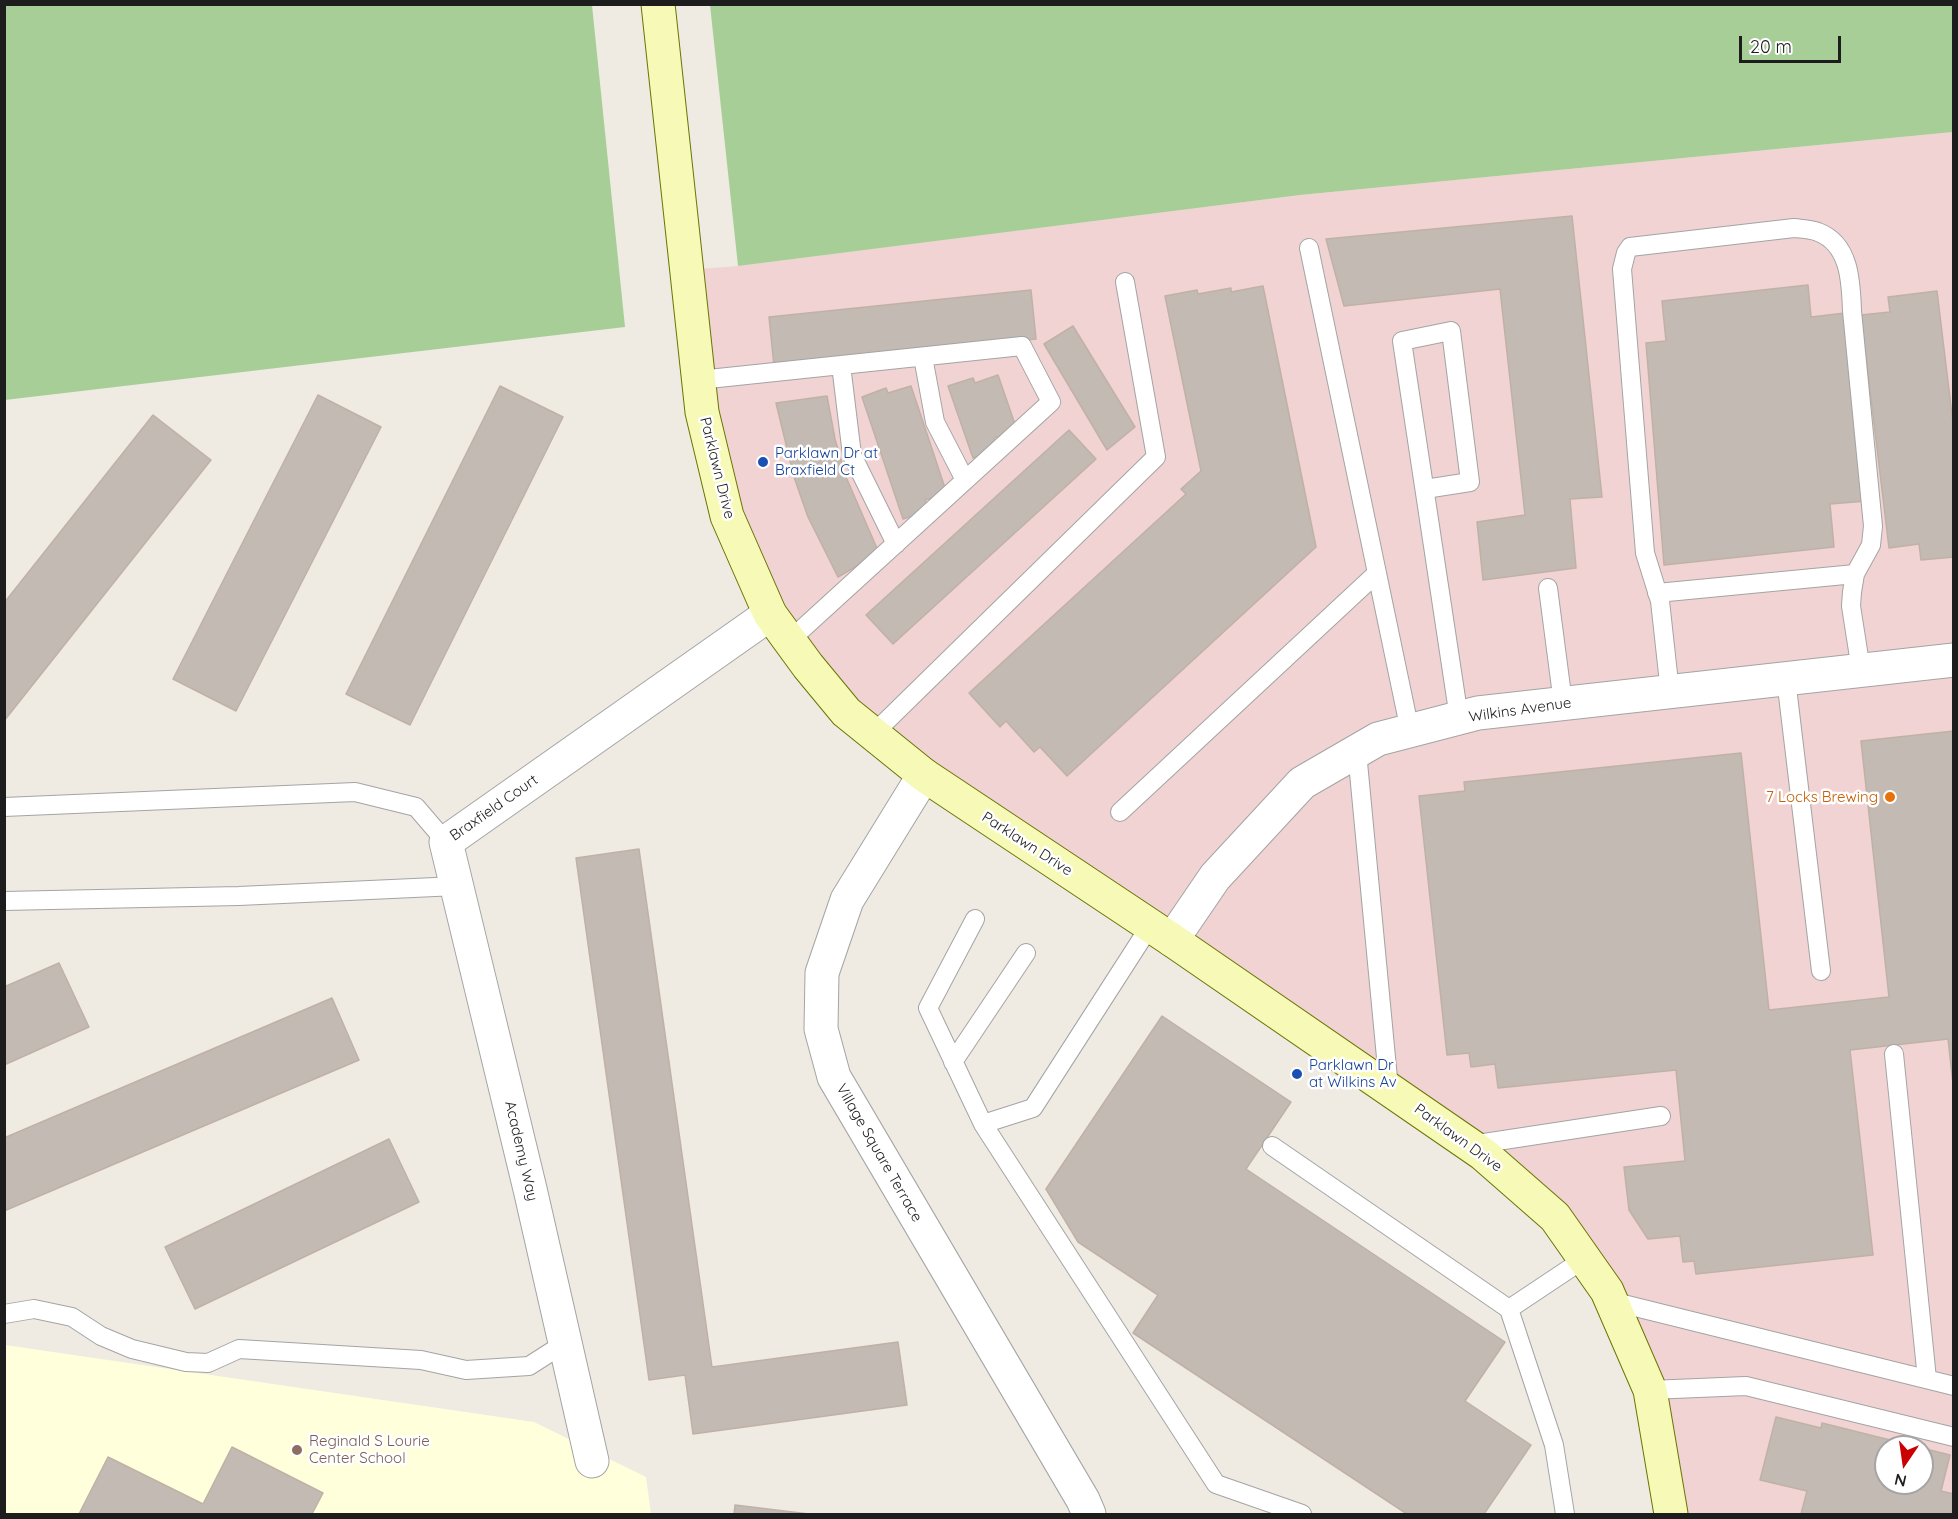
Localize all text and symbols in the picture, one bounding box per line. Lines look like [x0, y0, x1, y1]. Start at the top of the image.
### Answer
scale bar [1742, 24, 1844, 62]
text: 20 m [1750, 35, 1792, 58]
street label: Parklawn Drive [696, 415, 738, 521]
place label: Parklawn Dr at Braxfield Ct [775, 444, 878, 479]
marker: Parklawn Dr at Braxfield Ct [756, 455, 770, 469]
street label: Wilkins Avenue [1468, 694, 1572, 726]
street label: Braxfield Court [446, 771, 542, 845]
place label: 7 Locks Brewing [1766, 788, 1878, 806]
marker: 7 Locks Brewing [1883, 790, 1897, 804]
street label: Parklawn Drive [978, 808, 1076, 880]
place label: Parklawn Dr at Wilkins Av [1309, 1056, 1397, 1091]
marker: Parklawn Dr at Wilkins Av [1290, 1067, 1304, 1081]
street label: Village Square Terrace [832, 1081, 926, 1225]
street label: Academy Way [501, 1099, 541, 1203]
street label: Parklawn Drive [1411, 1100, 1505, 1176]
place label: Reginald S Lourie Center School [309, 1432, 430, 1467]
north arrow [1874, 1435, 1934, 1495]
marker: Reginald S Lourie Center School [290, 1443, 304, 1457]
text: N [1892, 1470, 1908, 1492]

